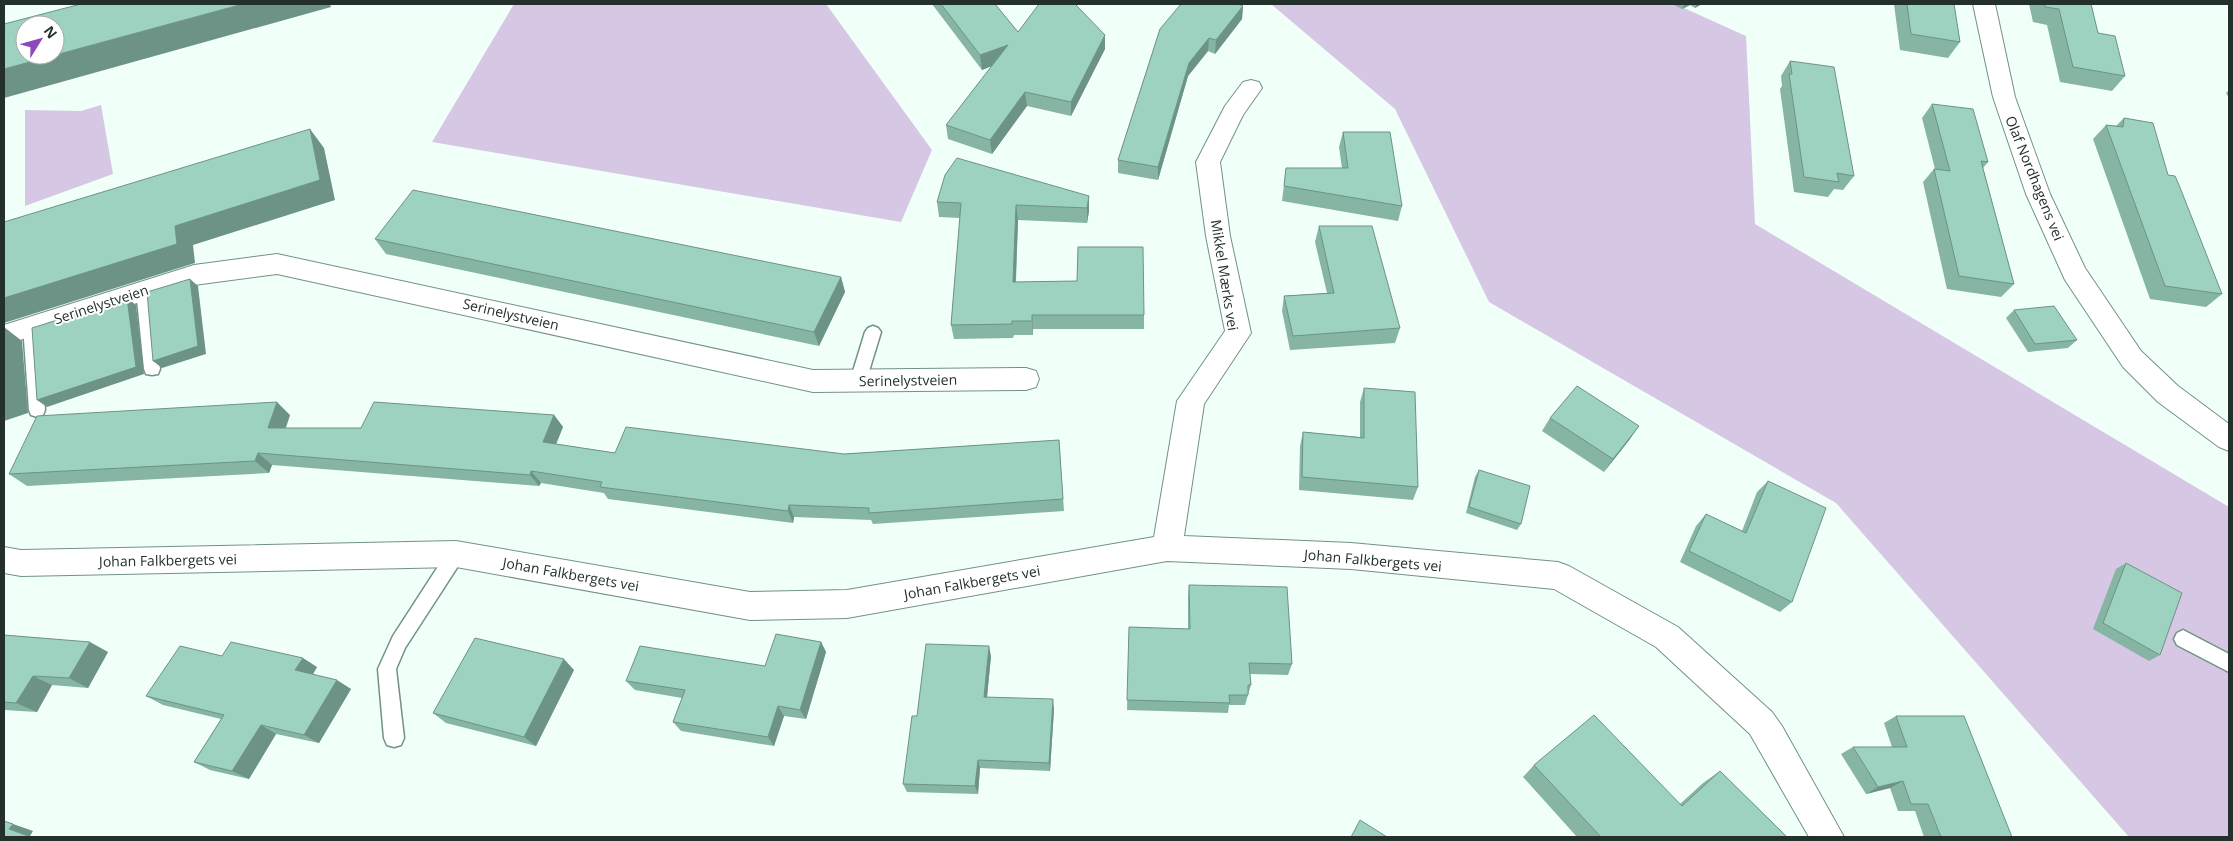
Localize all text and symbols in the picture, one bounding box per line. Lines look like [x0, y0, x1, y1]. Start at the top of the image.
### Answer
north arrow [15, 15, 65, 65]
text: N [40, 22, 62, 42]
street label: Olaf Nordhagens vei [2001, 113, 2069, 243]
street label: Mikkel Mærks vei [1207, 218, 1243, 332]
street label: Serinelystveien [51, 280, 151, 328]
street label: Serinelystveien [461, 294, 561, 334]
street label: Serinelystveien [859, 370, 957, 390]
street label: Johan Falkbergets vei [1301, 544, 1443, 575]
street label: Johan Falkbergets vei [97, 549, 237, 571]
street label: Johan Falkbergets vei [499, 552, 641, 595]
street label: Johan Falkbergets vei [900, 561, 1042, 604]

